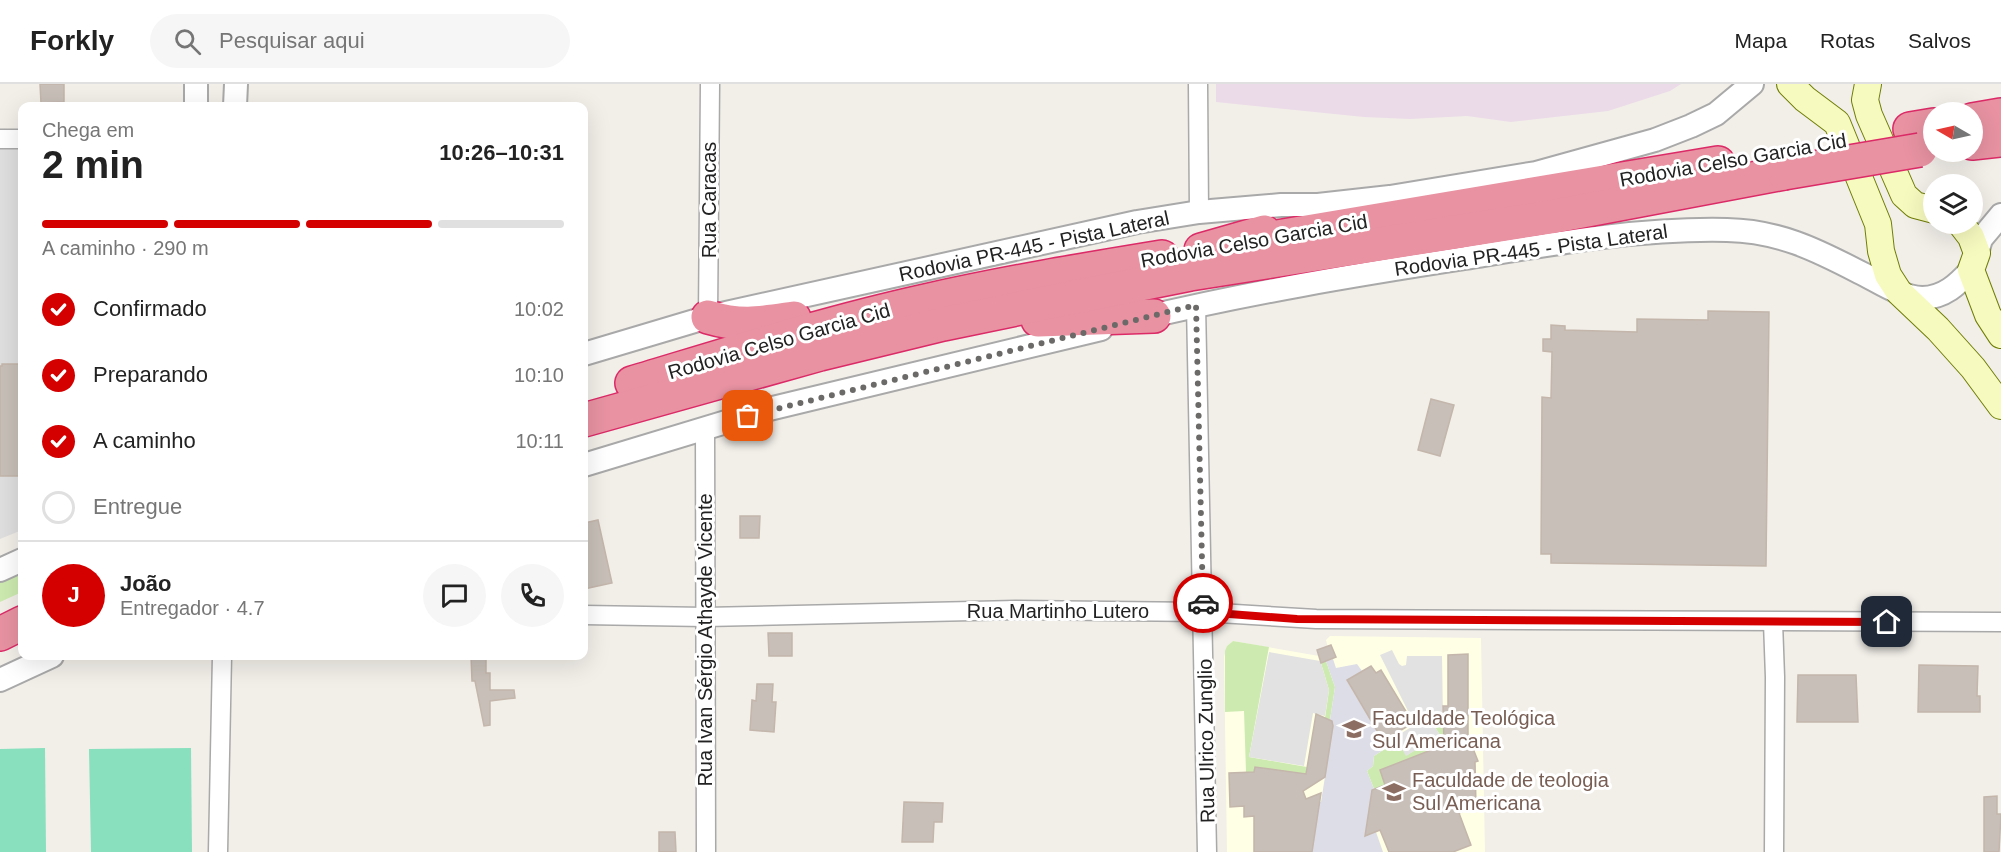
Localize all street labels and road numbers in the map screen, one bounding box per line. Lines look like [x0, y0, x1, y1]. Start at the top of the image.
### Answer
street label: Rodovia Celso Garcia Cid [1618, 129, 1848, 191]
street label: Rua Caracas [698, 142, 720, 258]
street label: Rodovia PR-445 - Pista Lateral [897, 207, 1171, 285]
street label: Rodovia Celso Garcia Cid [1139, 210, 1369, 272]
street label: Rodovia PR-445 - Pista Lateral [1393, 220, 1669, 280]
street label: Rodovia Celso Garcia Cid [665, 299, 893, 383]
street label: Rua Ivan Sérgio Athayde Vicente [694, 493, 716, 787]
street label: Rua Martinho Lutero [967, 600, 1149, 622]
street label: Rua Ulrico Zunglio [1194, 659, 1218, 823]

